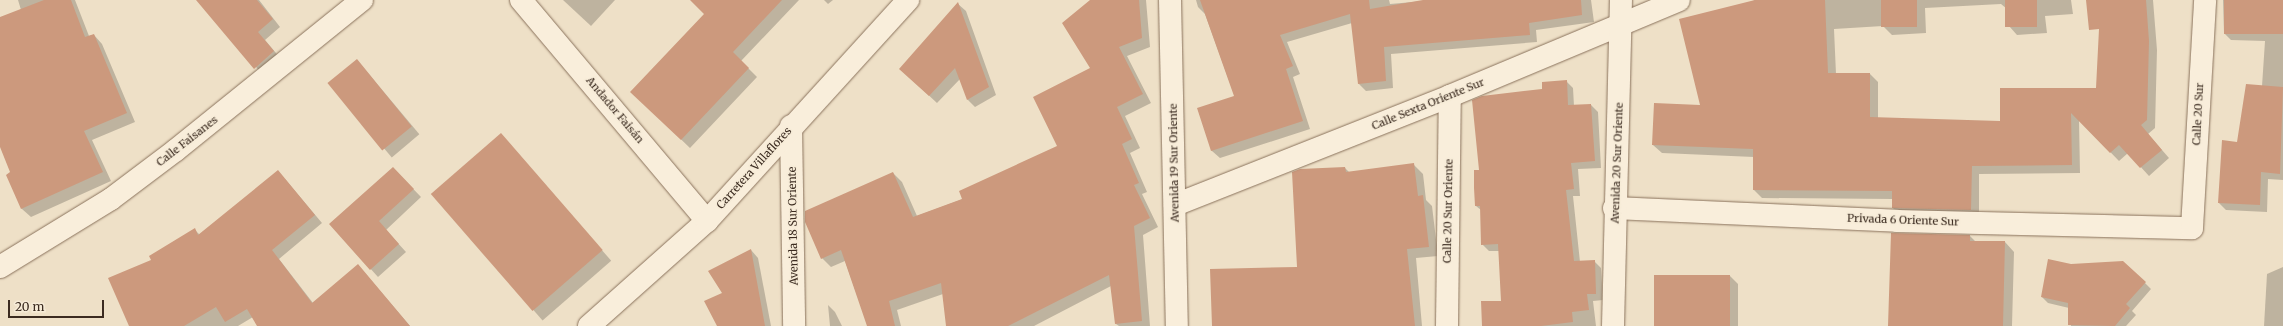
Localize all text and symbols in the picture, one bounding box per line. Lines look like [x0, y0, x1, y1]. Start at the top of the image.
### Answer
street label: Andador Faisán [583, 74, 647, 146]
street label: Calle Sexta Oriente Sur [1370, 75, 1486, 133]
street label: Calle 20 Sur [2190, 82, 2206, 146]
street label: Avenida 20 Sur Oriente [1608, 102, 1626, 224]
street label: Avenida 19 Sur Oriente [1166, 104, 1182, 222]
street label: Calle Faisanes [154, 113, 220, 169]
street label: Carretera Villaflores [714, 124, 794, 212]
street label: Calle 20 Sur Oriente [1440, 159, 1456, 263]
street label: Avenida 18 Sur Oriente [785, 167, 801, 285]
street label: Privada 6 Oriente Sur [1847, 211, 1959, 229]
scale bar [10, 292, 106, 318]
text: 20 m [15, 299, 44, 314]

